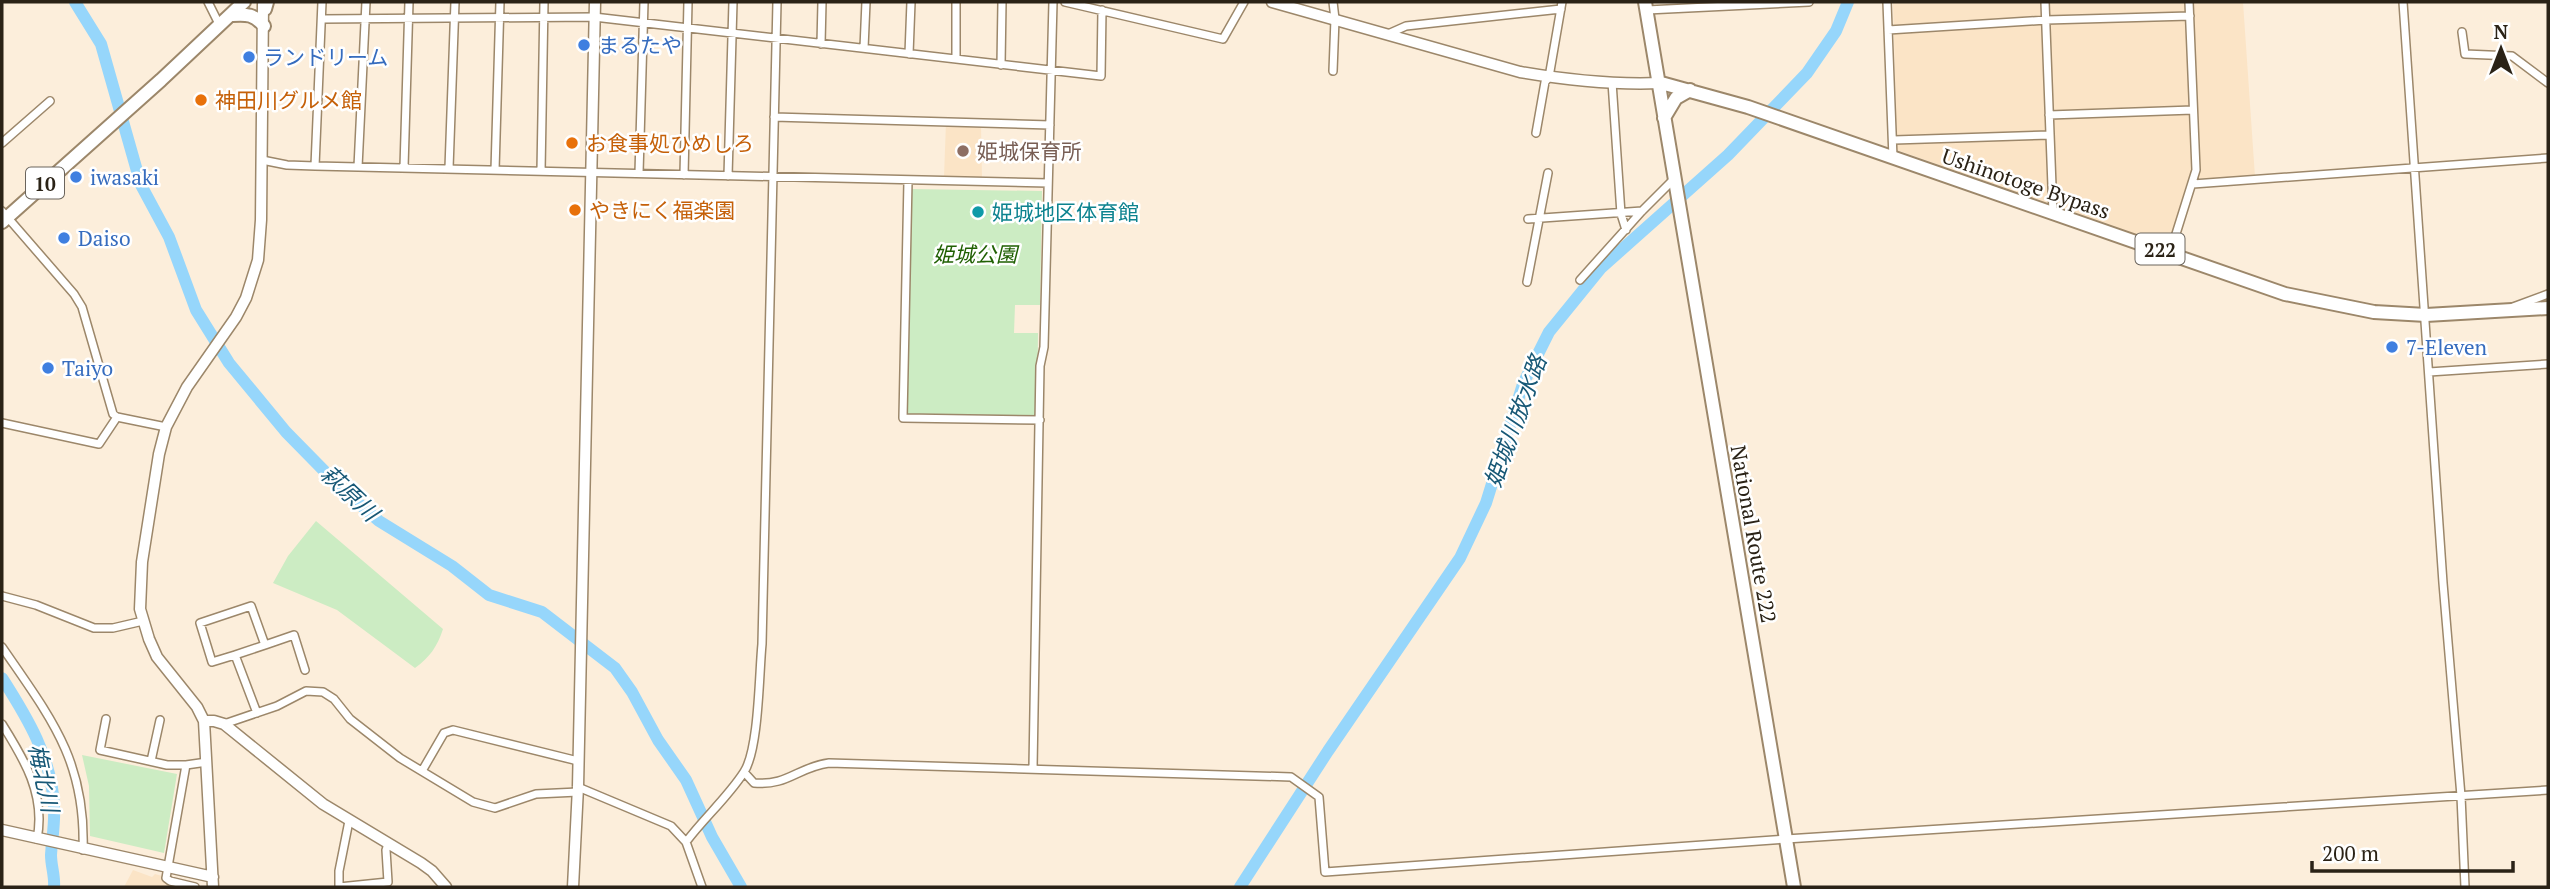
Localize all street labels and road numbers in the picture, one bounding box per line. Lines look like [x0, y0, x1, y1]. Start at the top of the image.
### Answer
street label: Ushinotoge Bypass [1938, 141, 2114, 225]
road number: 10 [26, 168, 64, 198]
road number: 222 [2136, 233, 2184, 264]
street label: National Route 222 [1725, 443, 1783, 625]

